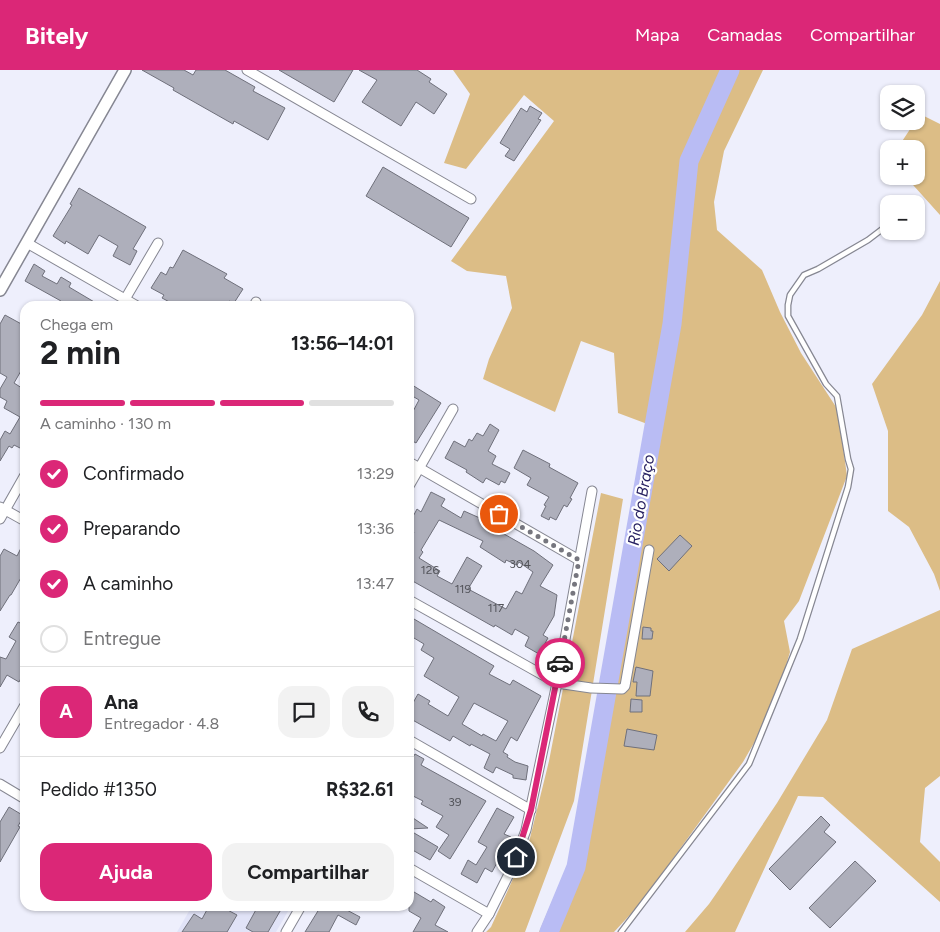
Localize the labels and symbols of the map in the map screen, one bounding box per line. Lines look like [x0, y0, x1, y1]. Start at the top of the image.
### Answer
water label: Rio do Braço [624, 453, 658, 547]
pin [478, 493, 520, 535]
house number: 304 [509, 557, 531, 571]
house number: 126 [421, 563, 439, 577]
house number: 119 [455, 582, 472, 596]
house number: 117 [488, 601, 505, 615]
courier [535, 638, 585, 688]
house number: 39 [448, 795, 462, 809]
pin [495, 836, 537, 878]

